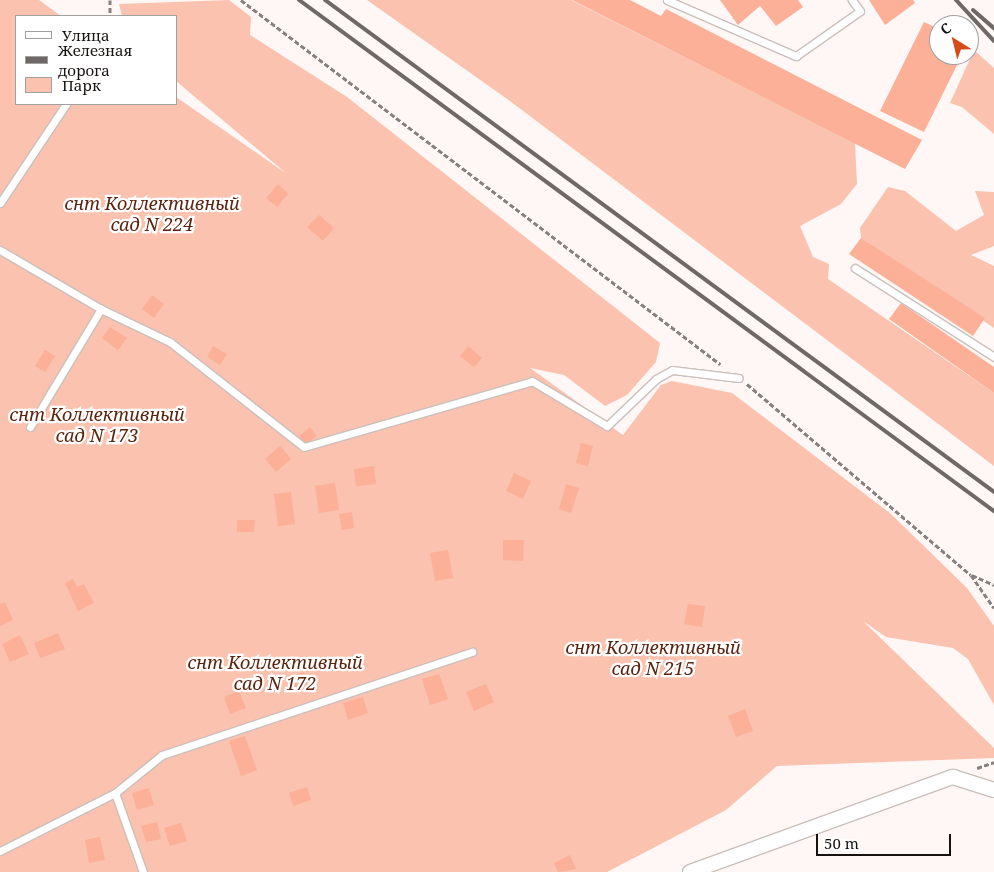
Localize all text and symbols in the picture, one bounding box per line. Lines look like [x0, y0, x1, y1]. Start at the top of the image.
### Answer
legend [15, 15, 178, 105]
north arrow [929, 15, 979, 65]
text: С [936, 18, 955, 39]
text: Улица [62, 25, 110, 45]
text: Железная дорога [58, 40, 132, 80]
text: Парк [62, 75, 101, 95]
park label: снт Коллективный сад N 224 [64, 193, 240, 235]
park label: снт Коллективный сад N 173 [9, 404, 185, 446]
park label: снт Коллективный сад N 215 [565, 637, 741, 680]
park label: снт Коллективный сад N 172 [187, 652, 363, 694]
scale bar [819, 824, 954, 856]
text: 50 m [824, 833, 859, 853]

